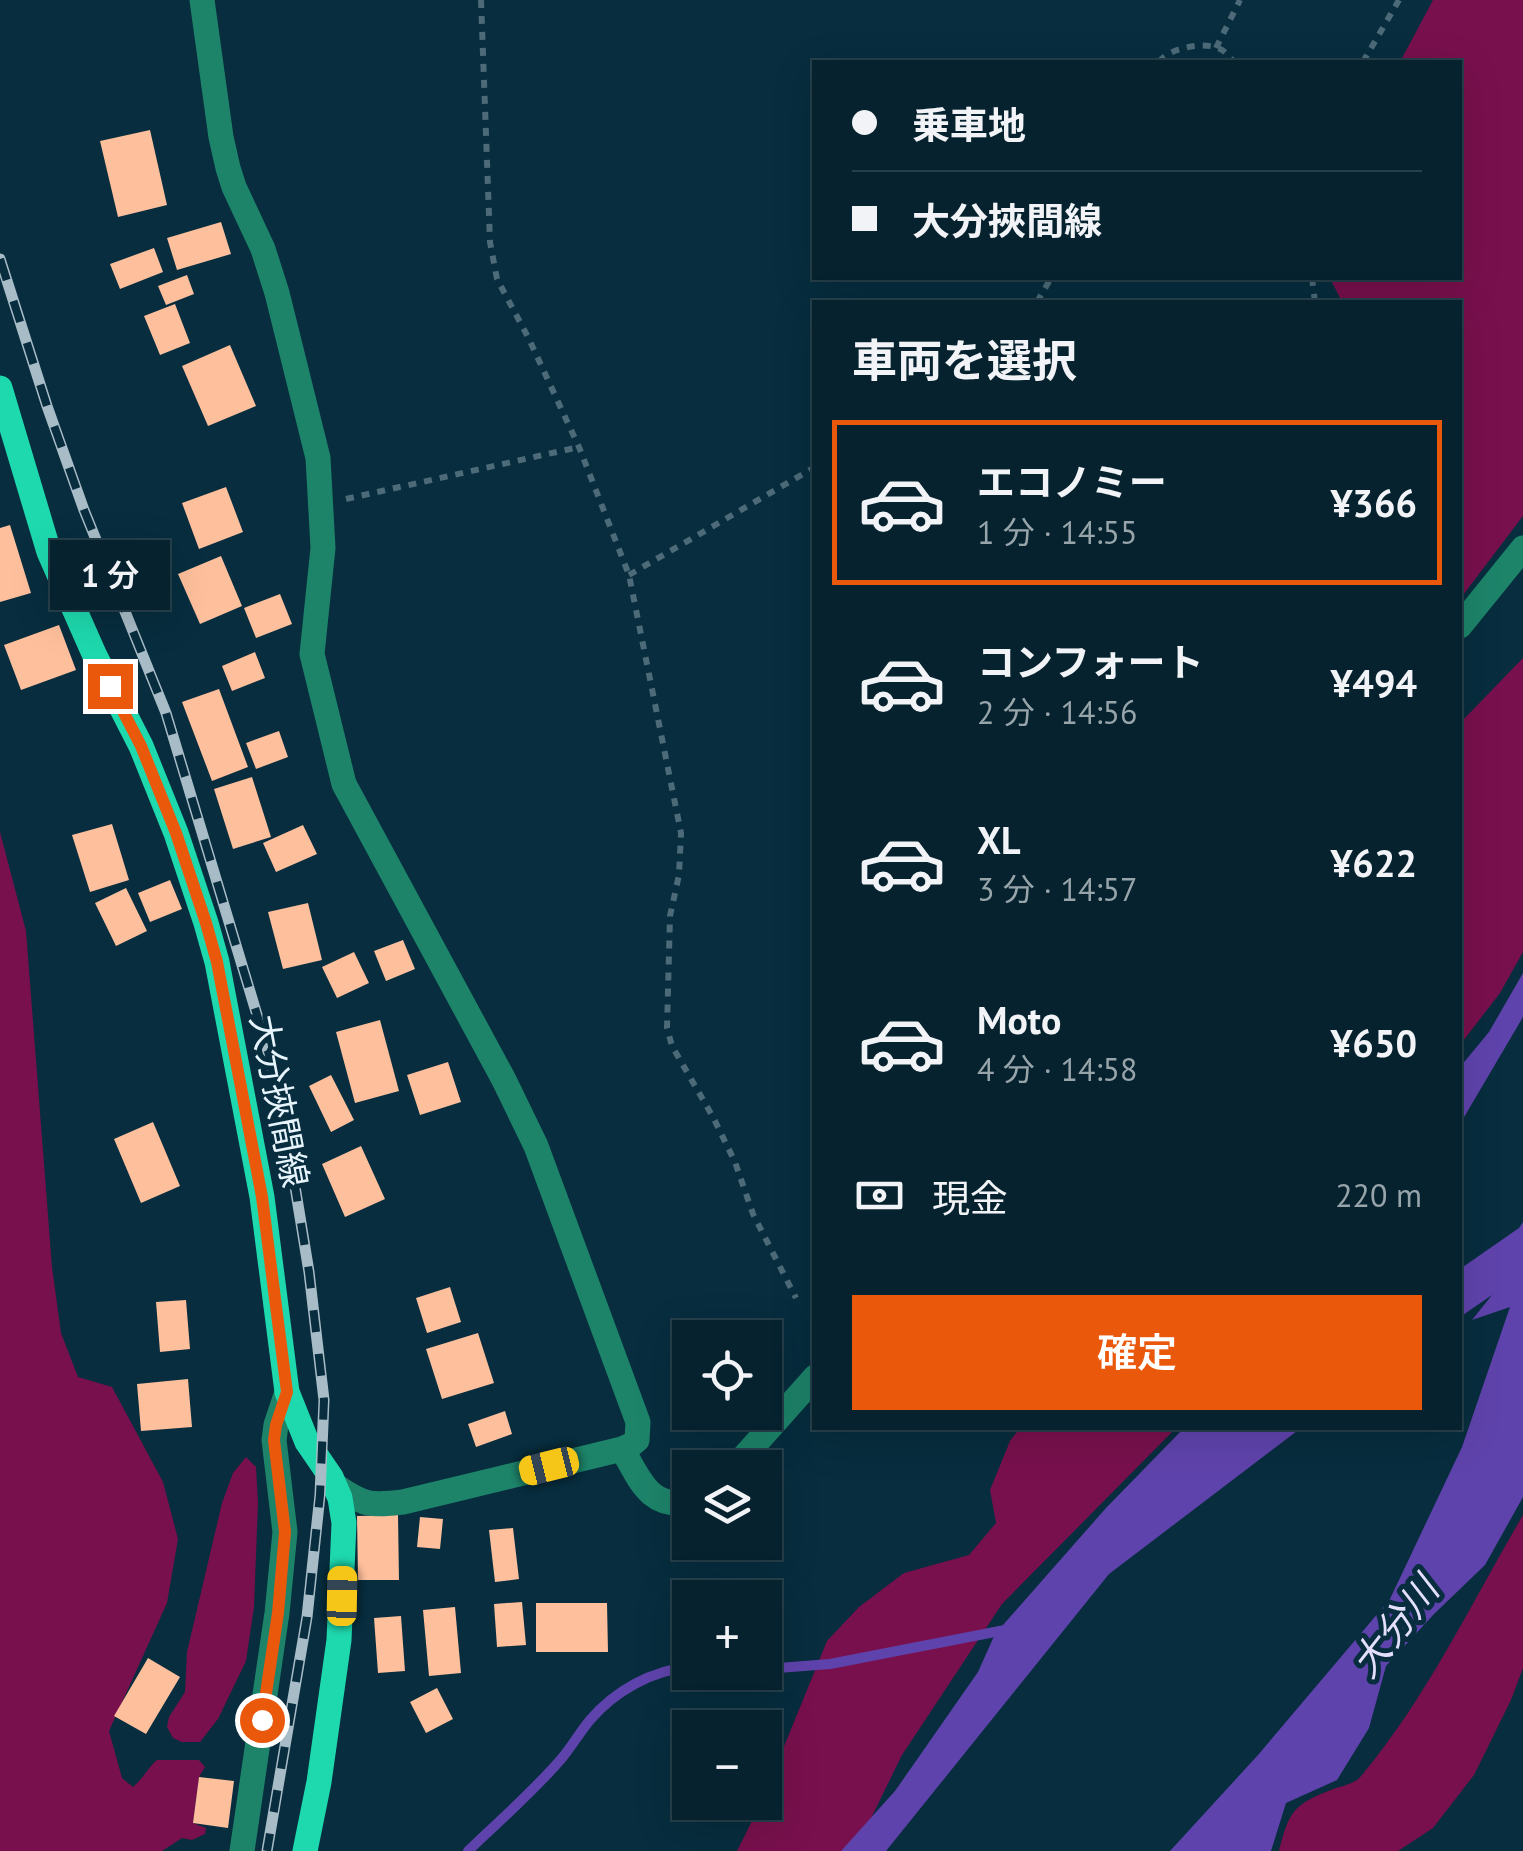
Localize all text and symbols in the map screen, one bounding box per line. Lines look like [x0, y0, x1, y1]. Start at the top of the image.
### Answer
text: 乗車地 [912, 100, 1026, 149]
text: 大分挾間線 [912, 196, 1102, 245]
text: 車両を選択 [852, 331, 1077, 389]
text: エコノミー [977, 457, 1167, 506]
icon: car [857, 458, 947, 548]
text: ¥366 [1331, 478, 1417, 527]
text: 1 分 · 14:55 [977, 511, 1137, 553]
callout: 1 分 [50, 541, 170, 611]
text: 1 分 [81, 554, 139, 596]
text: コンフォート [977, 637, 1204, 686]
icon: car [857, 638, 947, 728]
text: ¥494 [1331, 658, 1417, 707]
route end [88, 664, 133, 709]
text: 2 分 · 14:56 [977, 691, 1137, 733]
text: XL [977, 815, 1021, 864]
icon: car [857, 818, 947, 908]
text: ¥622 [1331, 838, 1417, 887]
text: 3 分 · 14:57 [977, 868, 1137, 910]
text: Moto [977, 995, 1061, 1044]
icon: car [857, 998, 947, 1088]
street label: 大分挾間線 [241, 1011, 319, 1191]
text: ¥650 [1331, 1018, 1417, 1067]
text: 4 分 · 14:58 [977, 1048, 1137, 1090]
icon: cash [852, 1168, 907, 1223]
text: 現金 [932, 1173, 1008, 1222]
text: 220 m [1335, 1174, 1422, 1216]
button: 確定 [852, 1295, 1422, 1410]
map controls [672, 1320, 782, 1820]
button: locate [672, 1320, 782, 1430]
car [516, 1444, 582, 1488]
button: layers [672, 1450, 782, 1560]
water label: 大分川 [1339, 1563, 1451, 1686]
car [326, 1566, 358, 1626]
button: + [672, 1580, 782, 1690]
route start [240, 1698, 285, 1743]
button: − [672, 1710, 782, 1820]

